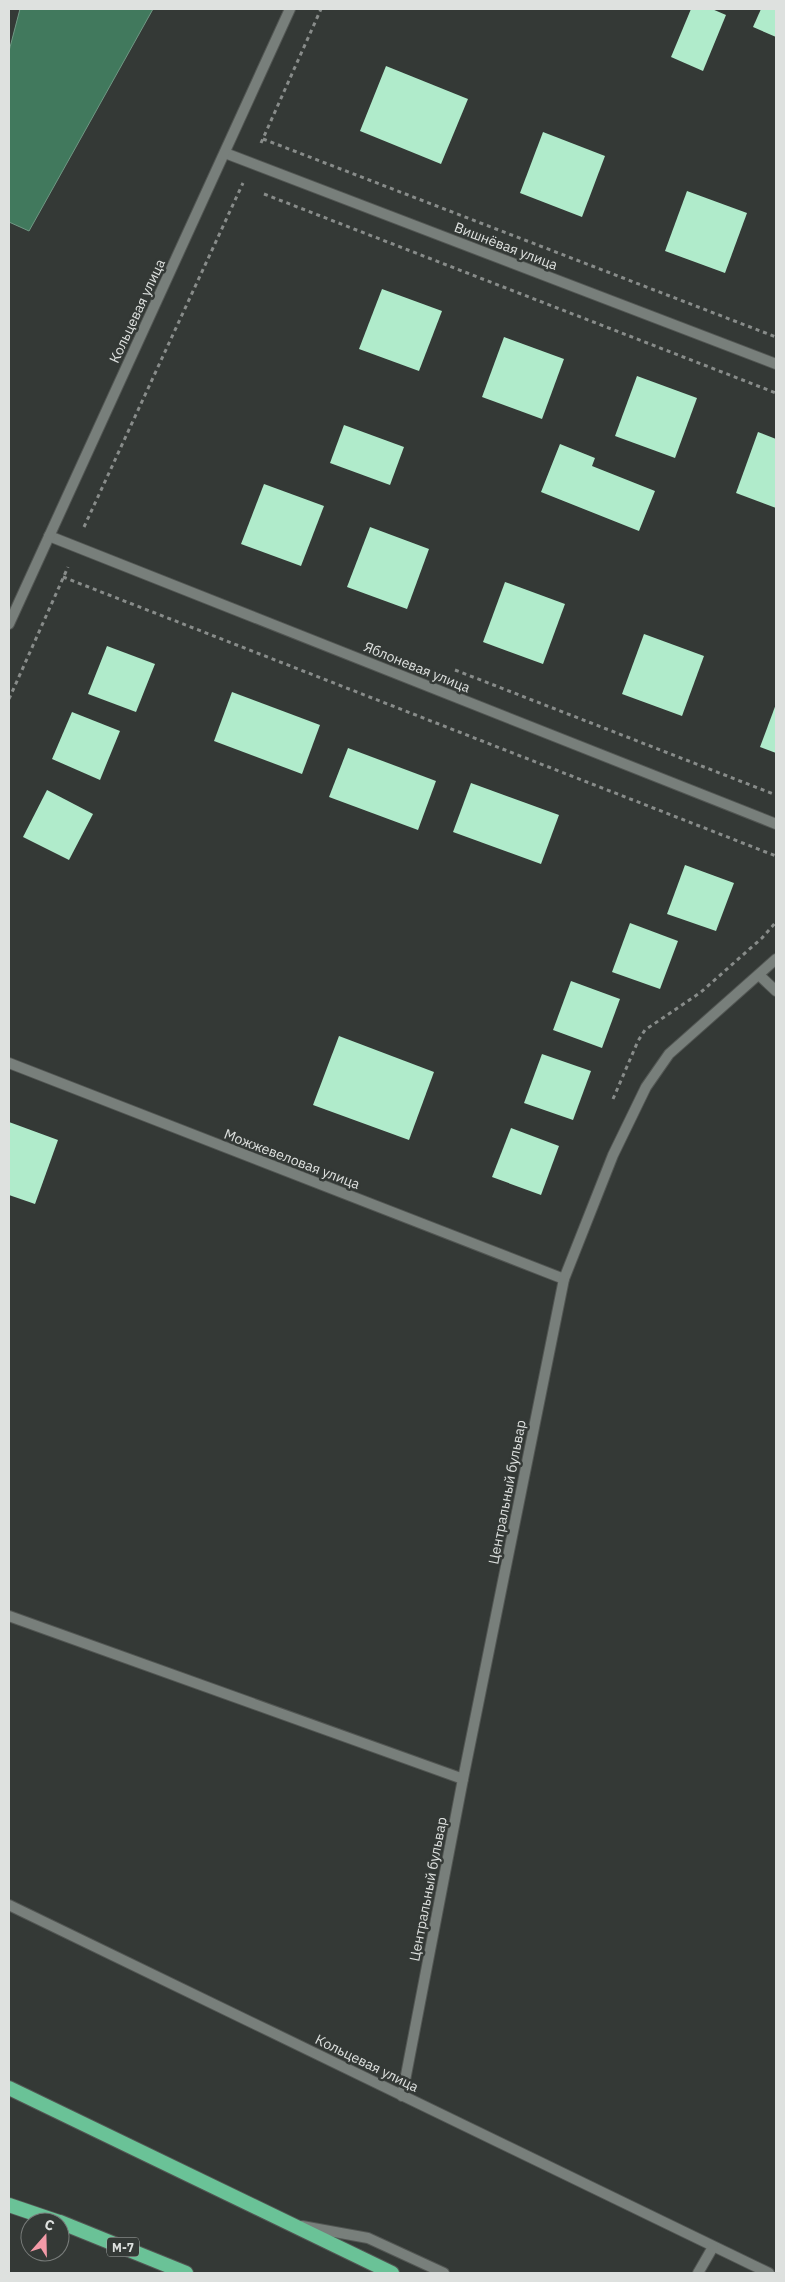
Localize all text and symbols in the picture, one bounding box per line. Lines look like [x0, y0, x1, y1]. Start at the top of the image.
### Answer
street label: Вишнёвая улица [452, 218, 561, 274]
street label: Кольцевая улица [105, 256, 169, 366]
street label: Яблоневая улица [361, 637, 473, 697]
street label: Можжевеловая улица [222, 1125, 363, 1193]
street label: Центральный бульвар [484, 1418, 530, 1566]
street label: Центральный бульвар [405, 1815, 451, 1963]
street label: Кольцевая улица [312, 2030, 422, 2096]
north arrow [20, 2212, 70, 2262]
text: С [42, 2215, 57, 2235]
road number: М-7 [107, 2238, 139, 2256]

